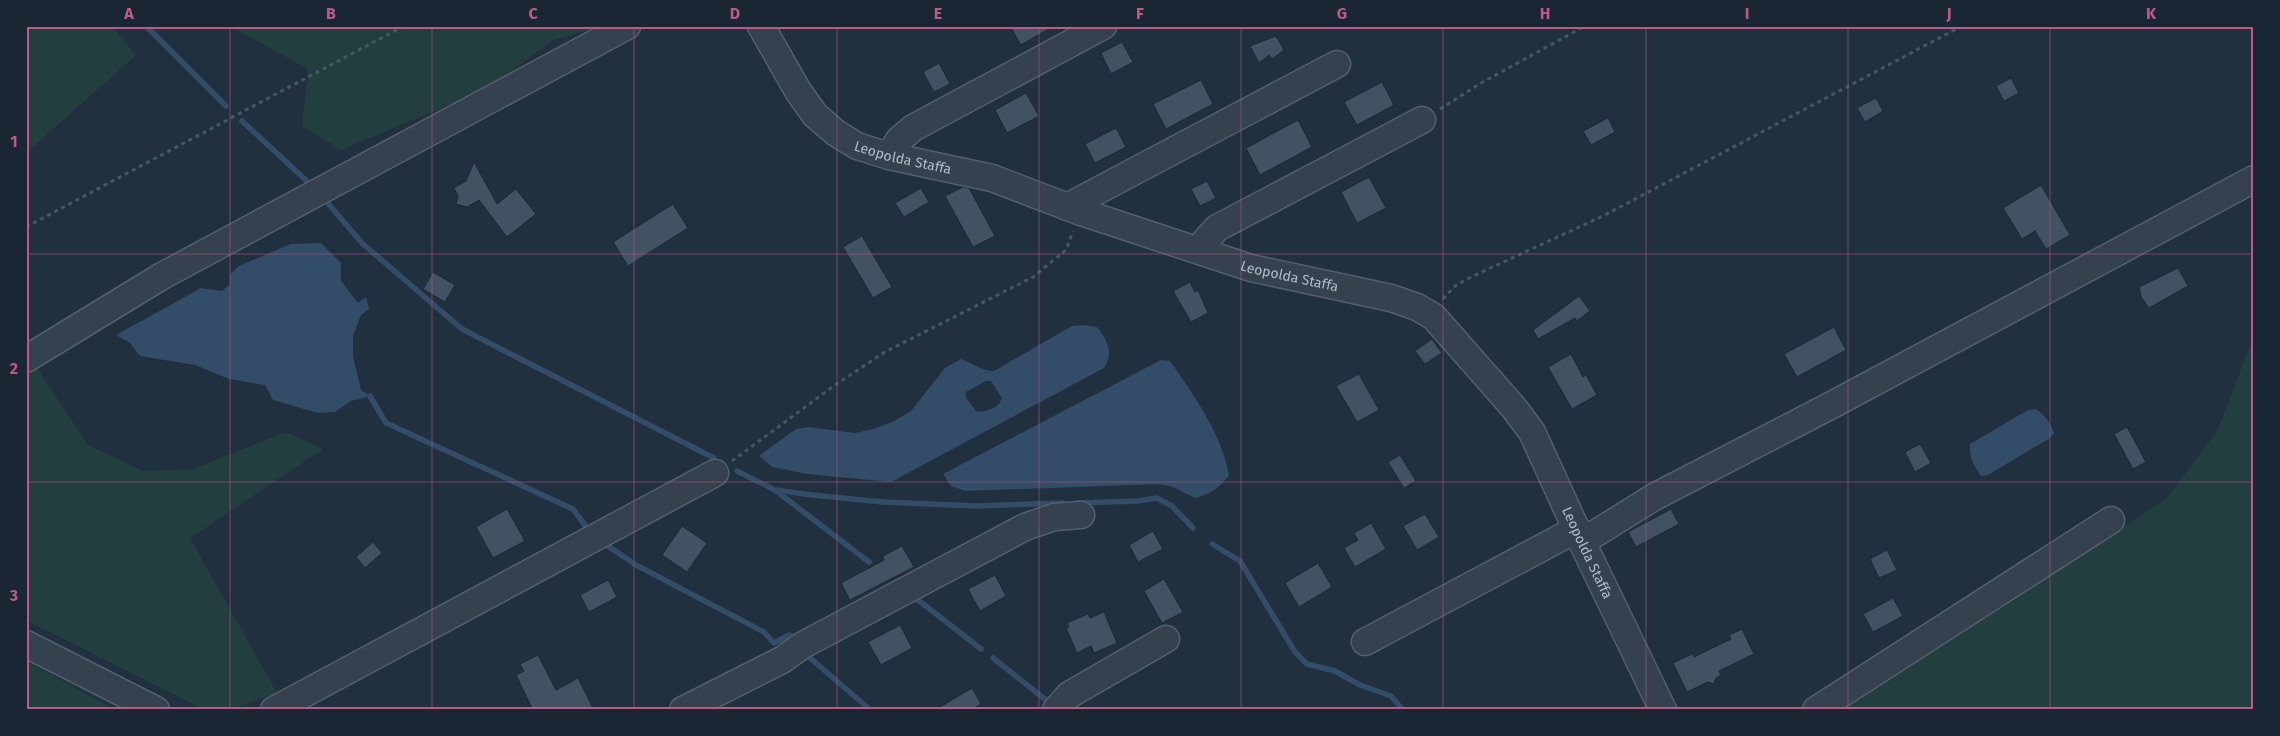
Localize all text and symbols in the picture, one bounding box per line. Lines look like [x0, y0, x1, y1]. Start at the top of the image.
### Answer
text: A [123, 4, 134, 23]
text: B [326, 4, 336, 23]
text: C [528, 4, 538, 23]
text: D [730, 4, 740, 23]
text: E [934, 4, 942, 23]
text: F [1136, 4, 1144, 23]
text: G [1337, 4, 1347, 23]
text: H [1540, 4, 1550, 23]
text: I [1745, 4, 1749, 23]
text: J [1945, 4, 1952, 23]
text: K [2146, 4, 2157, 23]
text: 1 [10, 132, 18, 151]
street label: Leopolda Staffa [852, 137, 953, 178]
street label: Leopolda Staffa [1238, 257, 1340, 295]
text: 2 [10, 359, 18, 378]
street label: Leopolda Staffa [1559, 504, 1616, 601]
text: 3 [9, 586, 18, 605]

